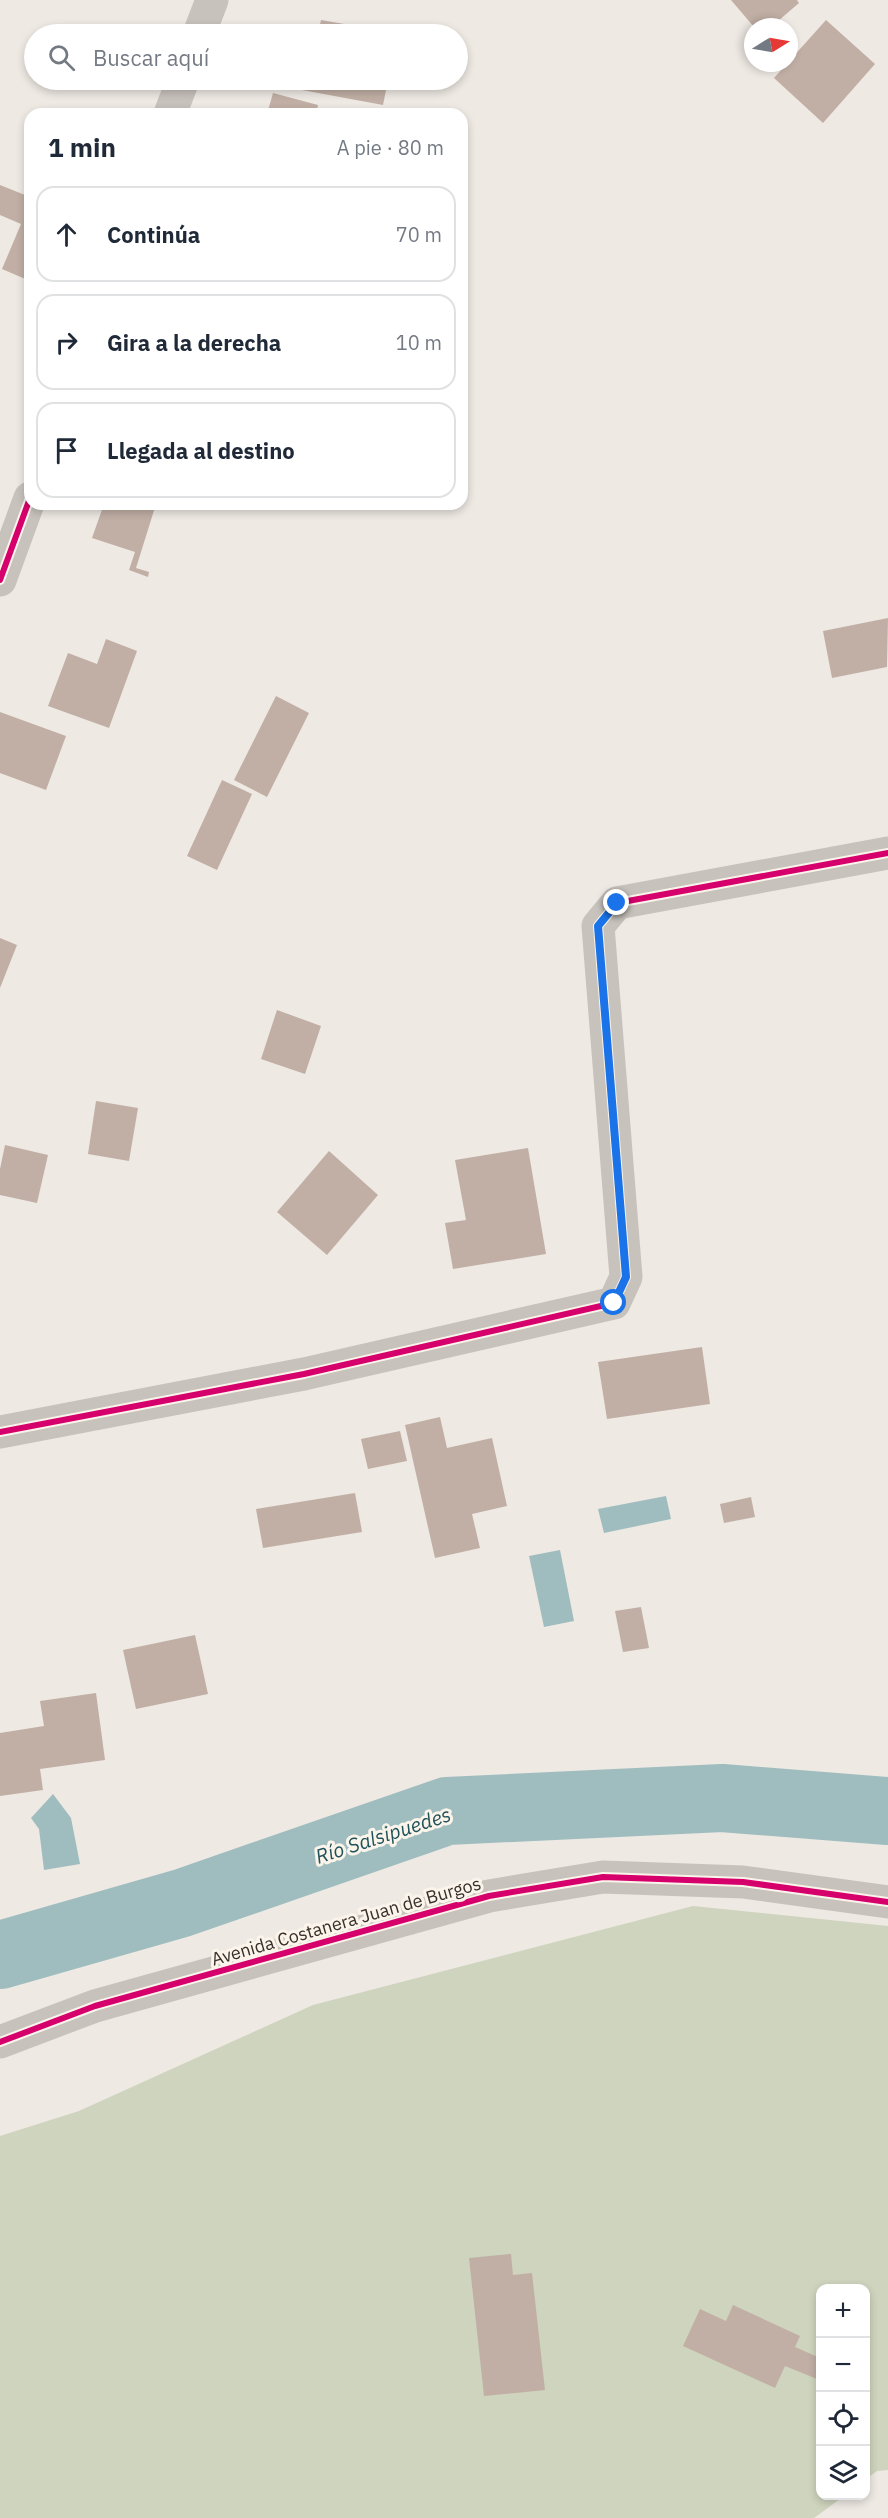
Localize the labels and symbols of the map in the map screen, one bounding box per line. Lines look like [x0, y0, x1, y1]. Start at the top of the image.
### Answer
north arrow [744, 18, 798, 72]
route end [603, 889, 629, 915]
route start [600, 1289, 626, 1315]
water label: Río Salsipuedes [312, 1800, 454, 1870]
street label: Avenida Costanera Juan de Burgos [208, 1871, 484, 1971]

